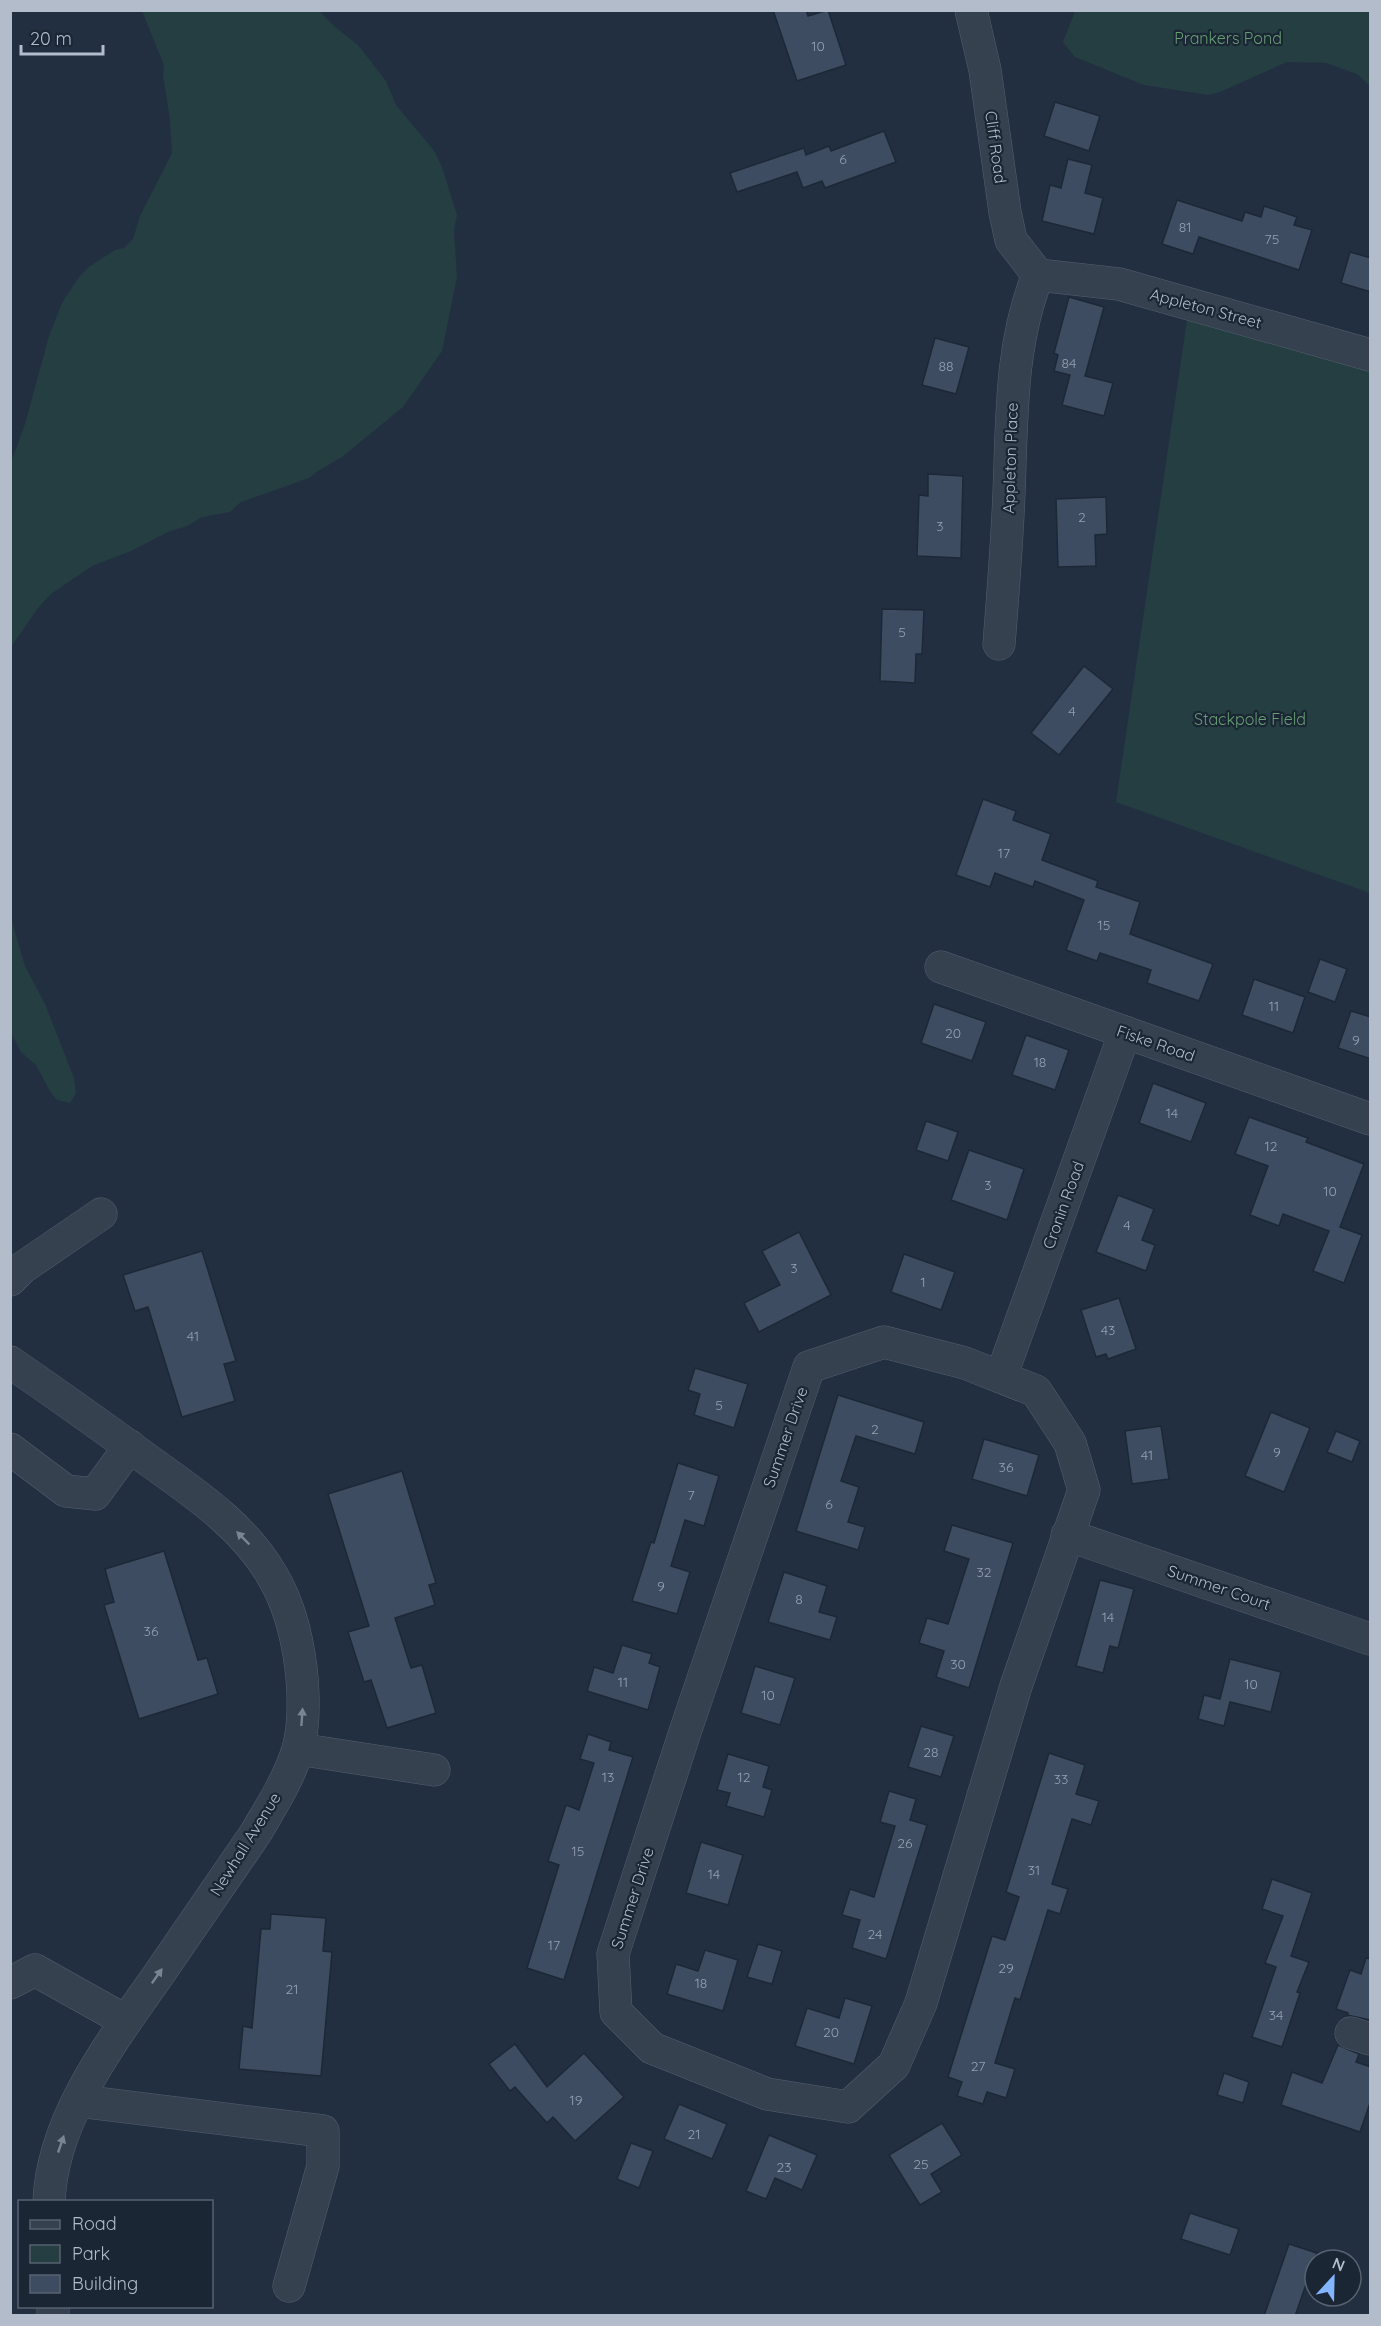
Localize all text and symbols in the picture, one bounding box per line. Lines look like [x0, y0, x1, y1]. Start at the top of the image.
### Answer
scale bar [21, 18, 104, 56]
text: 20 m [30, 27, 72, 50]
park label: Prankers Pond [1174, 28, 1282, 48]
house number: 10 [811, 37, 825, 55]
street label: Cliff Road [981, 109, 1011, 185]
house number: 6 [839, 150, 847, 168]
house number: 81 [1179, 218, 1191, 236]
house number: 75 [1265, 230, 1279, 248]
street label: Appleton Street [1148, 284, 1264, 332]
house number: 84 [1062, 354, 1076, 372]
house number: 88 [938, 357, 954, 375]
street label: Appleton Place [998, 402, 1022, 514]
house number: 2 [1078, 508, 1086, 526]
house number: 3 [936, 517, 944, 535]
house number: 5 [898, 623, 906, 641]
house number: 4 [1068, 702, 1076, 720]
park label: Stackpole Field [1194, 709, 1306, 729]
house number: 17 [998, 844, 1010, 862]
house number: 15 [1098, 916, 1110, 934]
house number: 11 [1269, 997, 1279, 1015]
street label: Fiske Road [1114, 1020, 1198, 1066]
house number: 20 [945, 1024, 961, 1042]
house number: 9 [1352, 1031, 1360, 1049]
house number: 18 [1034, 1053, 1046, 1071]
house number: 14 [1166, 1104, 1178, 1122]
house number: 12 [1265, 1137, 1278, 1155]
street label: Cronin Road [1038, 1158, 1088, 1252]
house number: 3 [984, 1176, 992, 1194]
house number: 10 [1323, 1182, 1337, 1200]
house number: 4 [1123, 1216, 1131, 1234]
house number: 3 [790, 1259, 798, 1277]
house number: 1 [920, 1273, 926, 1291]
house number: 43 [1101, 1321, 1115, 1339]
house number: 41 [187, 1327, 199, 1345]
street label: Summer Drive [758, 1384, 812, 1490]
house number: 5 [715, 1396, 723, 1414]
house number: 2 [871, 1420, 879, 1438]
house number: 9 [1273, 1443, 1281, 1461]
house number: 41 [1141, 1446, 1153, 1464]
house number: 36 [999, 1458, 1014, 1476]
house number: 7 [687, 1486, 695, 1504]
house number: 6 [825, 1495, 833, 1513]
one-way arrow [236, 1530, 250, 1545]
street label: Summer Court [1165, 1560, 1273, 1614]
house number: 32 [976, 1563, 992, 1581]
house number: 9 [657, 1577, 665, 1595]
house number: 8 [795, 1590, 803, 1608]
house number: 14 [1102, 1608, 1114, 1626]
house number: 36 [144, 1622, 159, 1640]
house number: 30 [950, 1655, 966, 1673]
house number: 11 [618, 1673, 628, 1691]
house number: 10 [1244, 1675, 1258, 1693]
house number: 10 [761, 1686, 775, 1704]
one-way arrow [298, 1708, 307, 1727]
house number: 28 [923, 1743, 939, 1761]
house number: 13 [602, 1768, 614, 1786]
house number: 12 [738, 1768, 751, 1786]
house number: 33 [1054, 1770, 1068, 1788]
street label: Newhall Avenue [205, 1789, 285, 1899]
house number: 26 [897, 1834, 913, 1852]
house number: 15 [572, 1842, 584, 1860]
street label: Summer Drive [606, 1845, 658, 1951]
house number: 31 [1028, 1861, 1040, 1879]
house number: 14 [708, 1865, 720, 1883]
house number: 24 [868, 1925, 882, 1943]
house number: 17 [548, 1936, 560, 1954]
house number: 29 [998, 1959, 1014, 1977]
one-way arrow [151, 1968, 162, 1984]
house number: 18 [695, 1974, 707, 1992]
house number: 21 [286, 1980, 298, 1998]
house number: 34 [1269, 2006, 1283, 2024]
house number: 20 [823, 2023, 839, 2041]
house number: 27 [971, 2057, 985, 2075]
house number: 19 [570, 2091, 583, 2109]
house number: 21 [688, 2125, 700, 2143]
one-way arrow [56, 2135, 66, 2153]
house number: 25 [913, 2155, 929, 2173]
house number: 23 [776, 2158, 792, 2176]
legend [18, 2200, 213, 2308]
text: Road [72, 2212, 117, 2235]
text: Park [72, 2242, 110, 2265]
north arrow [1303, 2248, 1363, 2308]
text: N [1329, 2253, 1348, 2276]
text: Building [72, 2272, 138, 2295]

